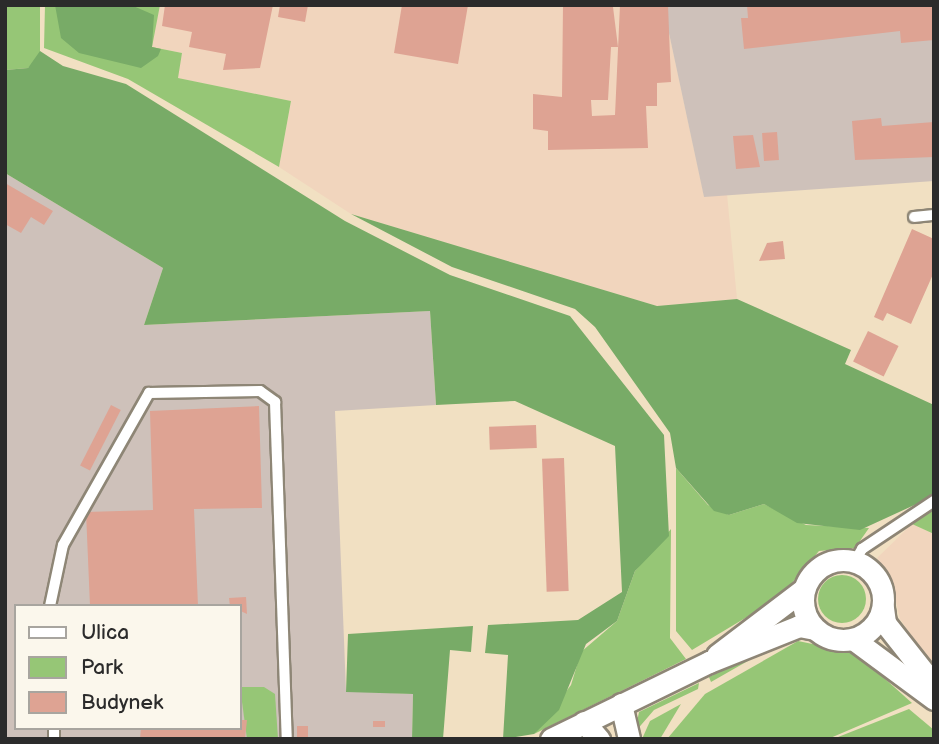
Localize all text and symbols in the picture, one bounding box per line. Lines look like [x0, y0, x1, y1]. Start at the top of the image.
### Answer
legend [14, 604, 242, 730]
text: Ulica [81, 620, 129, 645]
text: Park [81, 655, 123, 680]
text: Budynek [81, 690, 163, 715]

